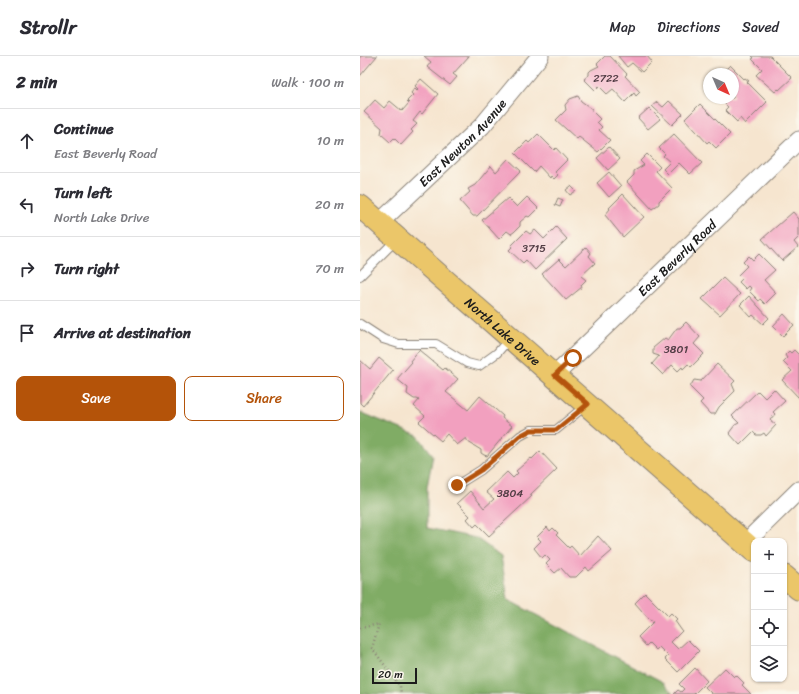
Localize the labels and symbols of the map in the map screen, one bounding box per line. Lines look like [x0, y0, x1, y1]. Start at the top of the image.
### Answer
north arrow [703, 68, 739, 104]
house number: 2722 [593, 69, 619, 88]
street label: East Newton Avenue [413, 93, 512, 192]
street label: East Beverly Road [632, 213, 723, 302]
house number: 3715 [522, 239, 546, 258]
street label: North Lake Drive [459, 291, 547, 371]
house number: 3801 [664, 340, 688, 359]
route start [564, 349, 582, 367]
route end [448, 476, 466, 494]
house number: 3804 [497, 484, 523, 503]
scale bar [372, 666, 417, 685]

